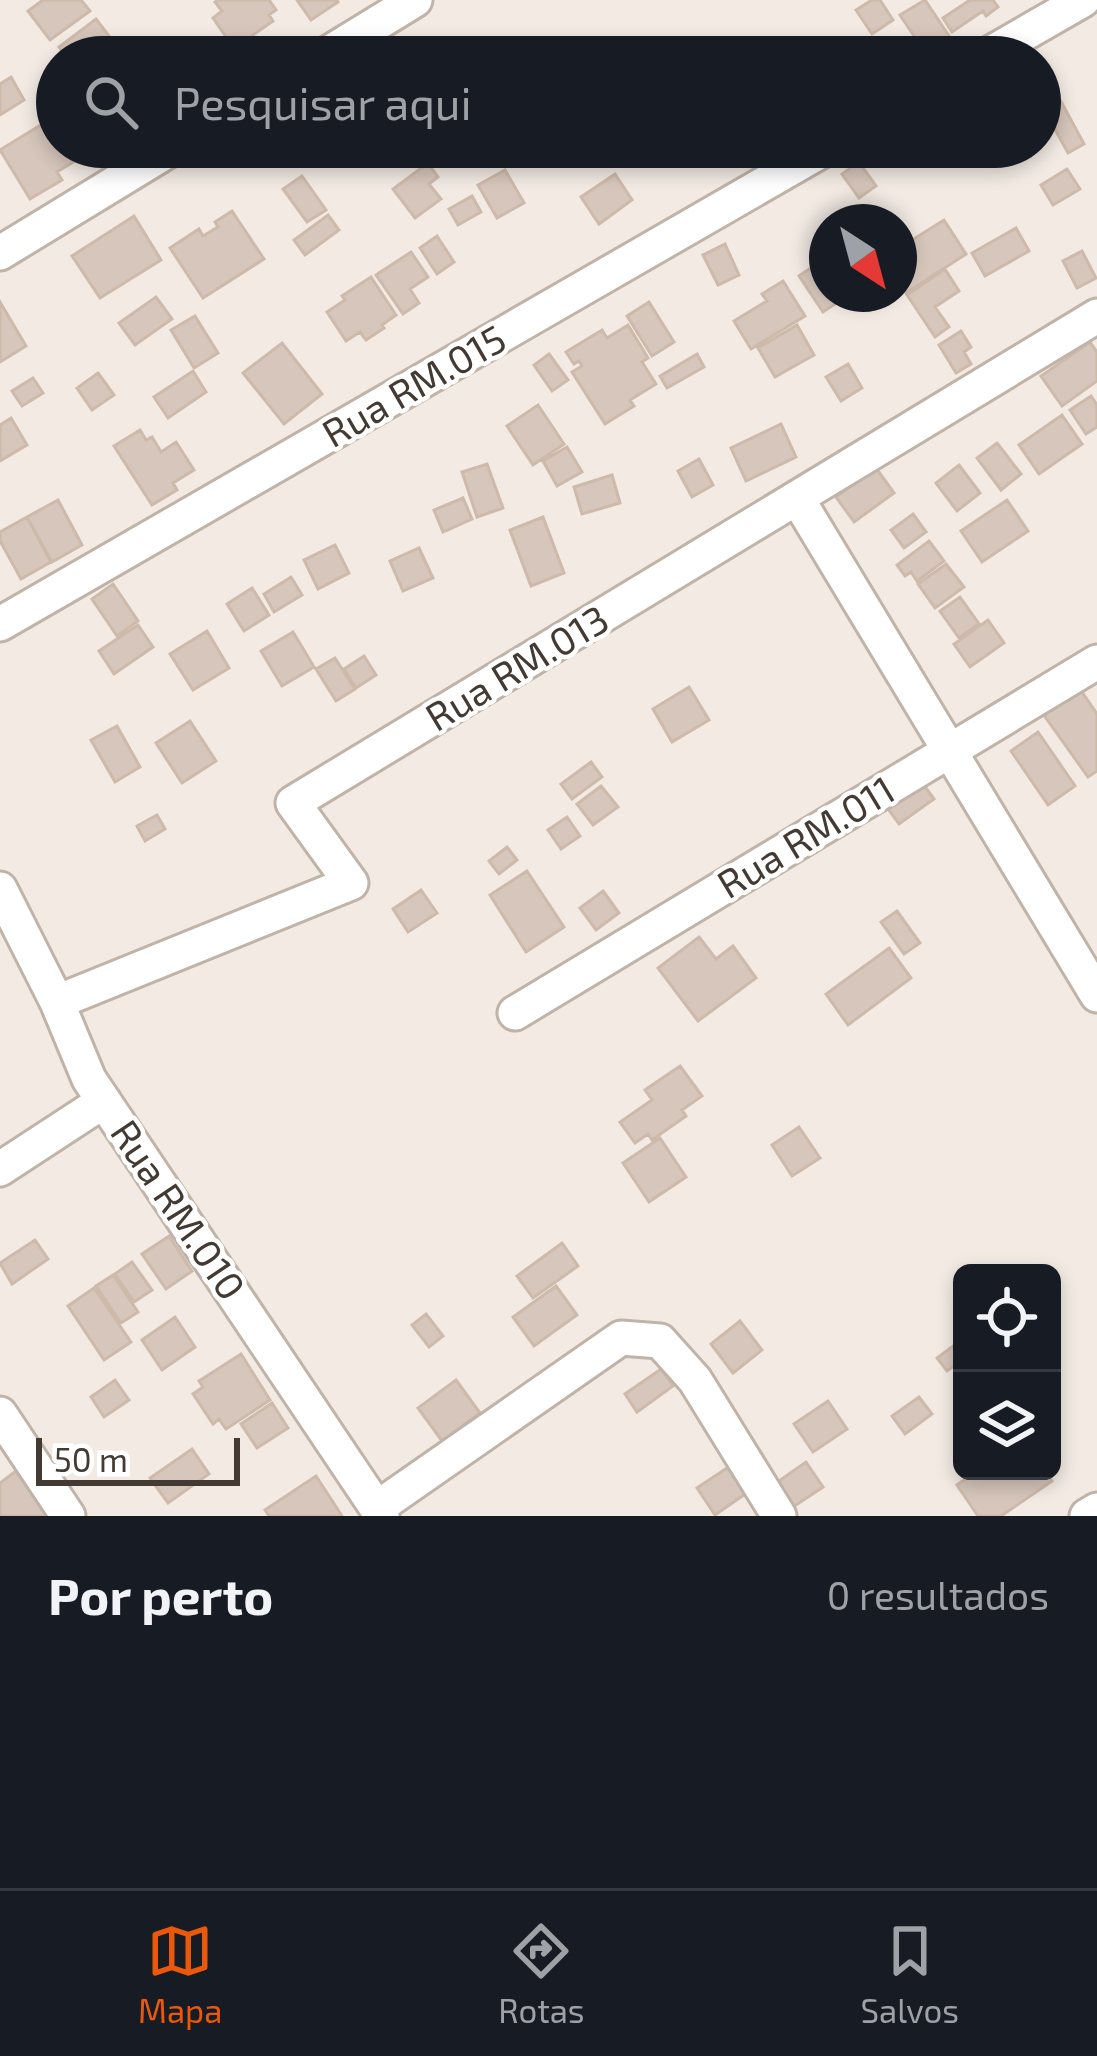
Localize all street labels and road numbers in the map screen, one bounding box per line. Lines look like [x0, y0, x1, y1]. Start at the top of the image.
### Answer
street label: Rua RM.015 [313, 313, 513, 456]
street label: Rua RM.013 [417, 594, 616, 739]
street label: Rua RM.011 [708, 765, 902, 907]
street label: Rua RM.010 [102, 1111, 256, 1308]

